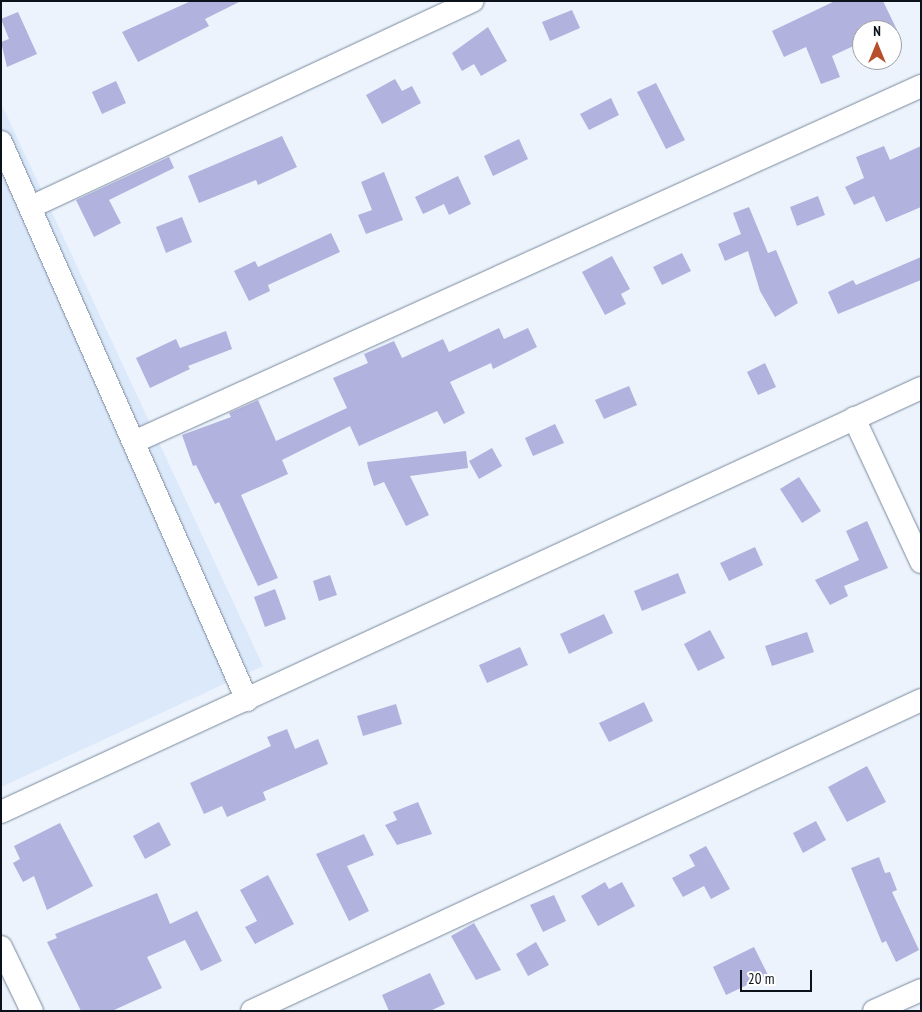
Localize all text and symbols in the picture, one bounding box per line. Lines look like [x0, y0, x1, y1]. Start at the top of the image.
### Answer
north arrow [852, 20, 902, 70]
text: N [873, 22, 881, 40]
scale bar [742, 960, 814, 992]
text: 20 m [748, 969, 774, 988]

